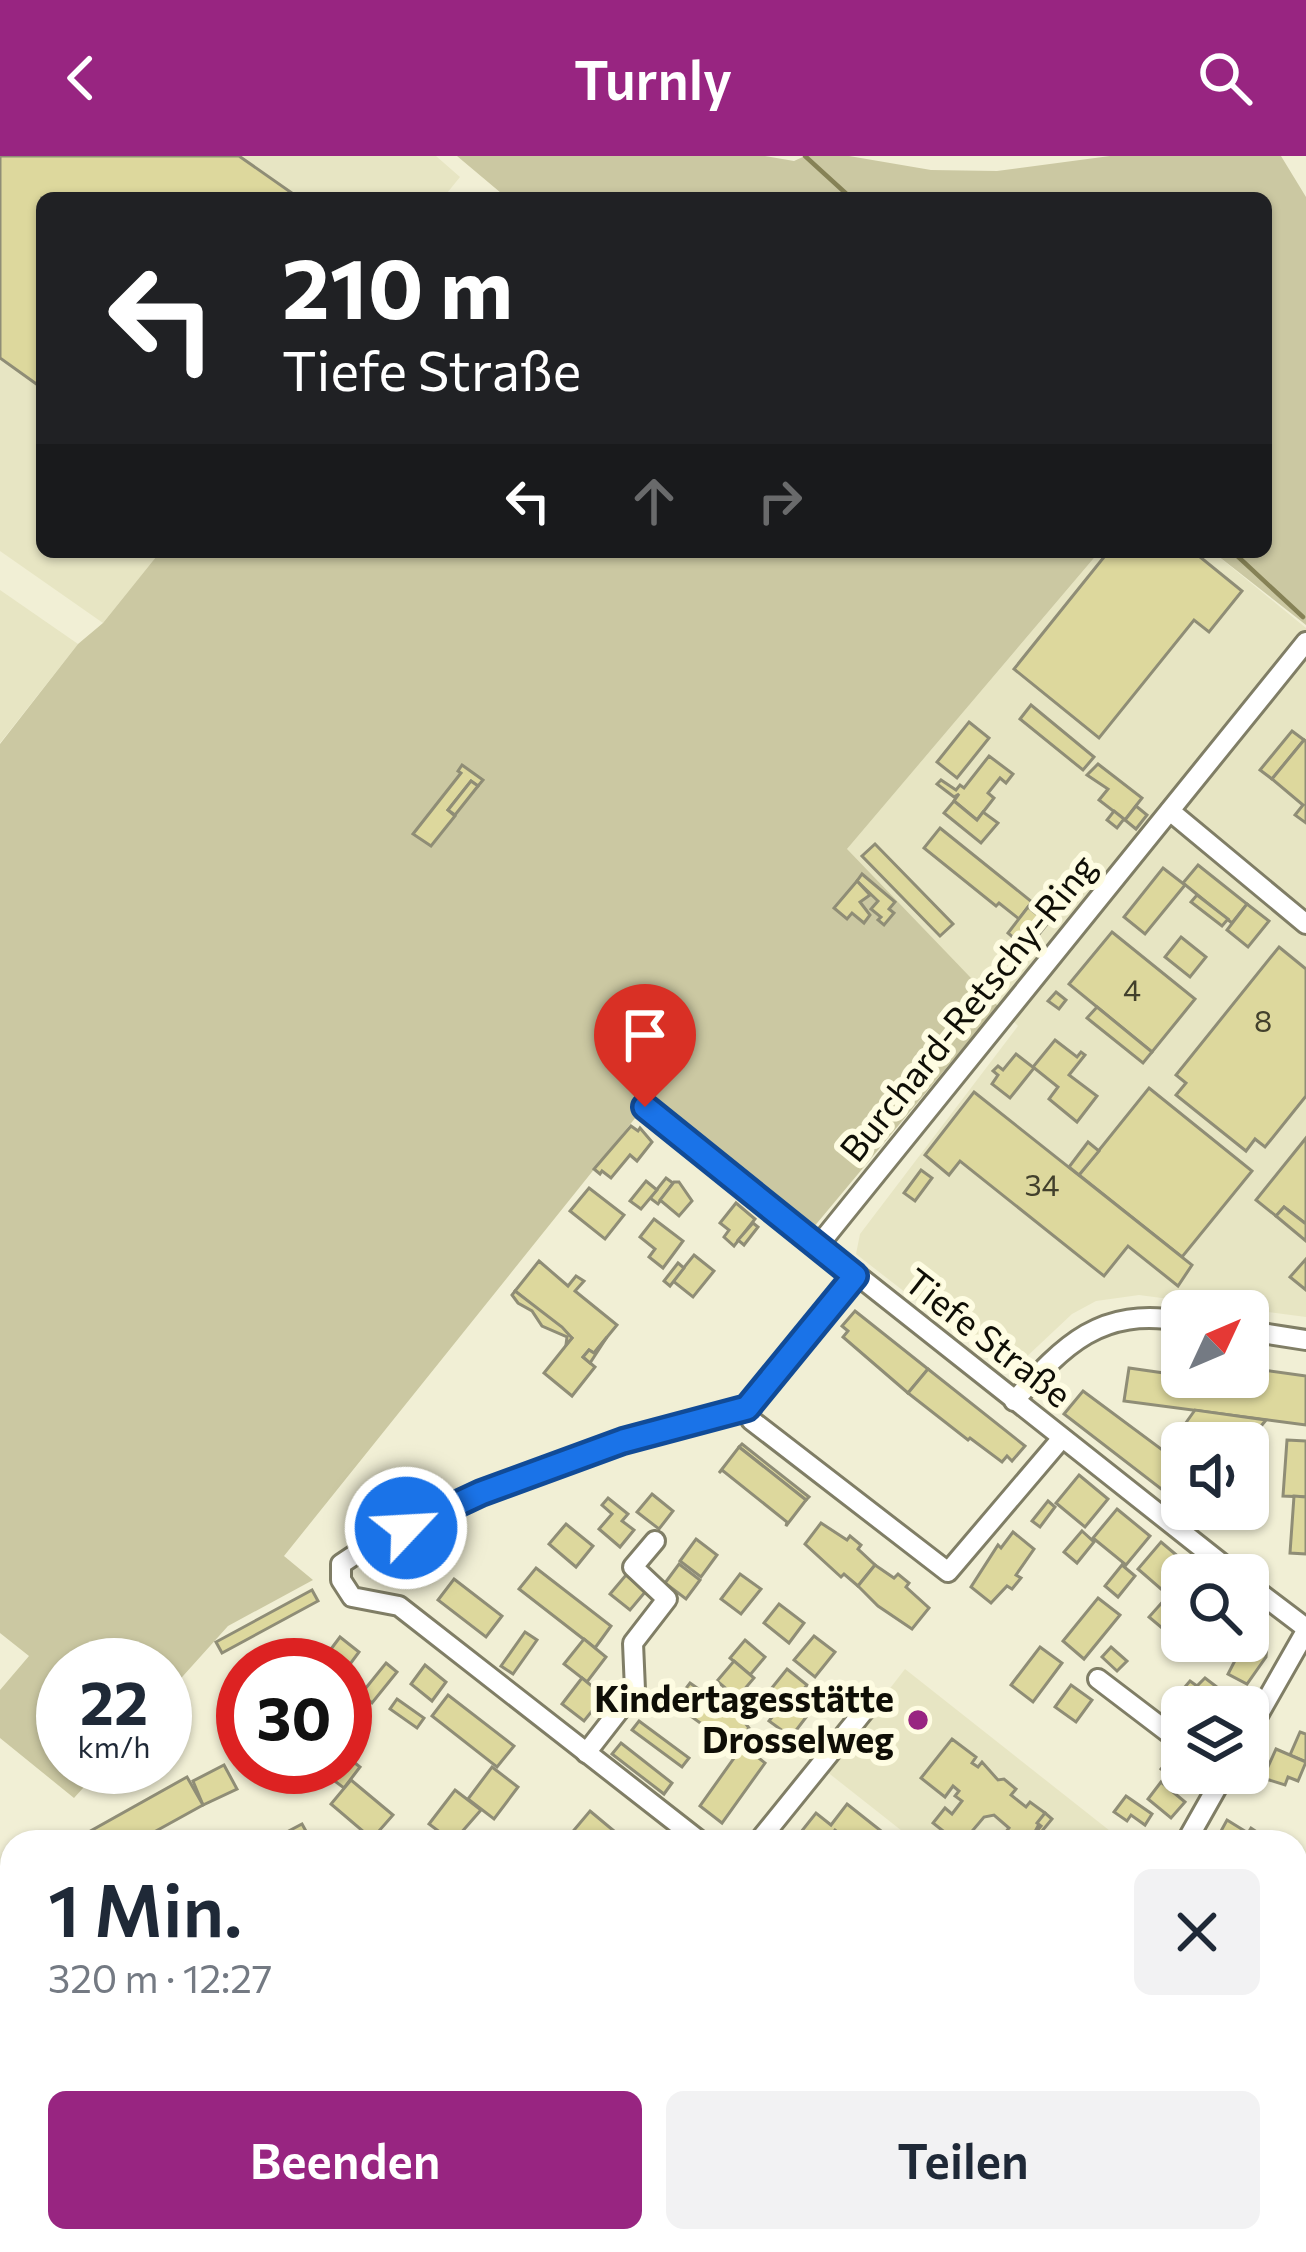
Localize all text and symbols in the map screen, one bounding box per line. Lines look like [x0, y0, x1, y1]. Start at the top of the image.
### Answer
icon: back [48, 45, 114, 111]
text: Turnly [574, 45, 732, 111]
icon: search [1192, 45, 1258, 111]
text: 210 m [282, 234, 513, 336]
icon: left [84, 240, 240, 396]
text: Tiefe Straße [282, 336, 581, 402]
icon: left [495, 468, 561, 534]
icon: ahead [621, 468, 687, 534]
icon: right [747, 468, 813, 534]
street label: Burchard-Retschy-Ring [829, 844, 1104, 1169]
house number: 4 [1123, 970, 1141, 1007]
pin [594, 984, 696, 1107]
house number: 8 [1254, 1001, 1272, 1038]
icon: arrive [612, 1002, 678, 1068]
house number: 34 [1024, 1165, 1060, 1202]
street label: Tiefe Straße [897, 1258, 1081, 1415]
north arrow [1161, 1290, 1269, 1398]
map controls [1161, 1290, 1269, 1794]
button: sound [1161, 1422, 1269, 1530]
position arrow [343, 1465, 469, 1591]
button: search [1161, 1554, 1269, 1662]
speed limit sign: 30 [216, 1638, 372, 1794]
text: 22 [80, 1664, 148, 1737]
place label: Kindertagesstätte Drosselweg [594, 1675, 894, 1760]
button: layers [1161, 1686, 1269, 1794]
marker: Kindertagesstätte Drosselweg [905, 1707, 931, 1733]
text: km/h [78, 1727, 150, 1764]
text: 1 Min. [48, 1864, 242, 1952]
button: close [1134, 1869, 1260, 1995]
text: 320 m · 12:27 [48, 1953, 272, 2001]
button: Beenden [48, 2091, 642, 2229]
button: Teilen [666, 2091, 1260, 2229]

